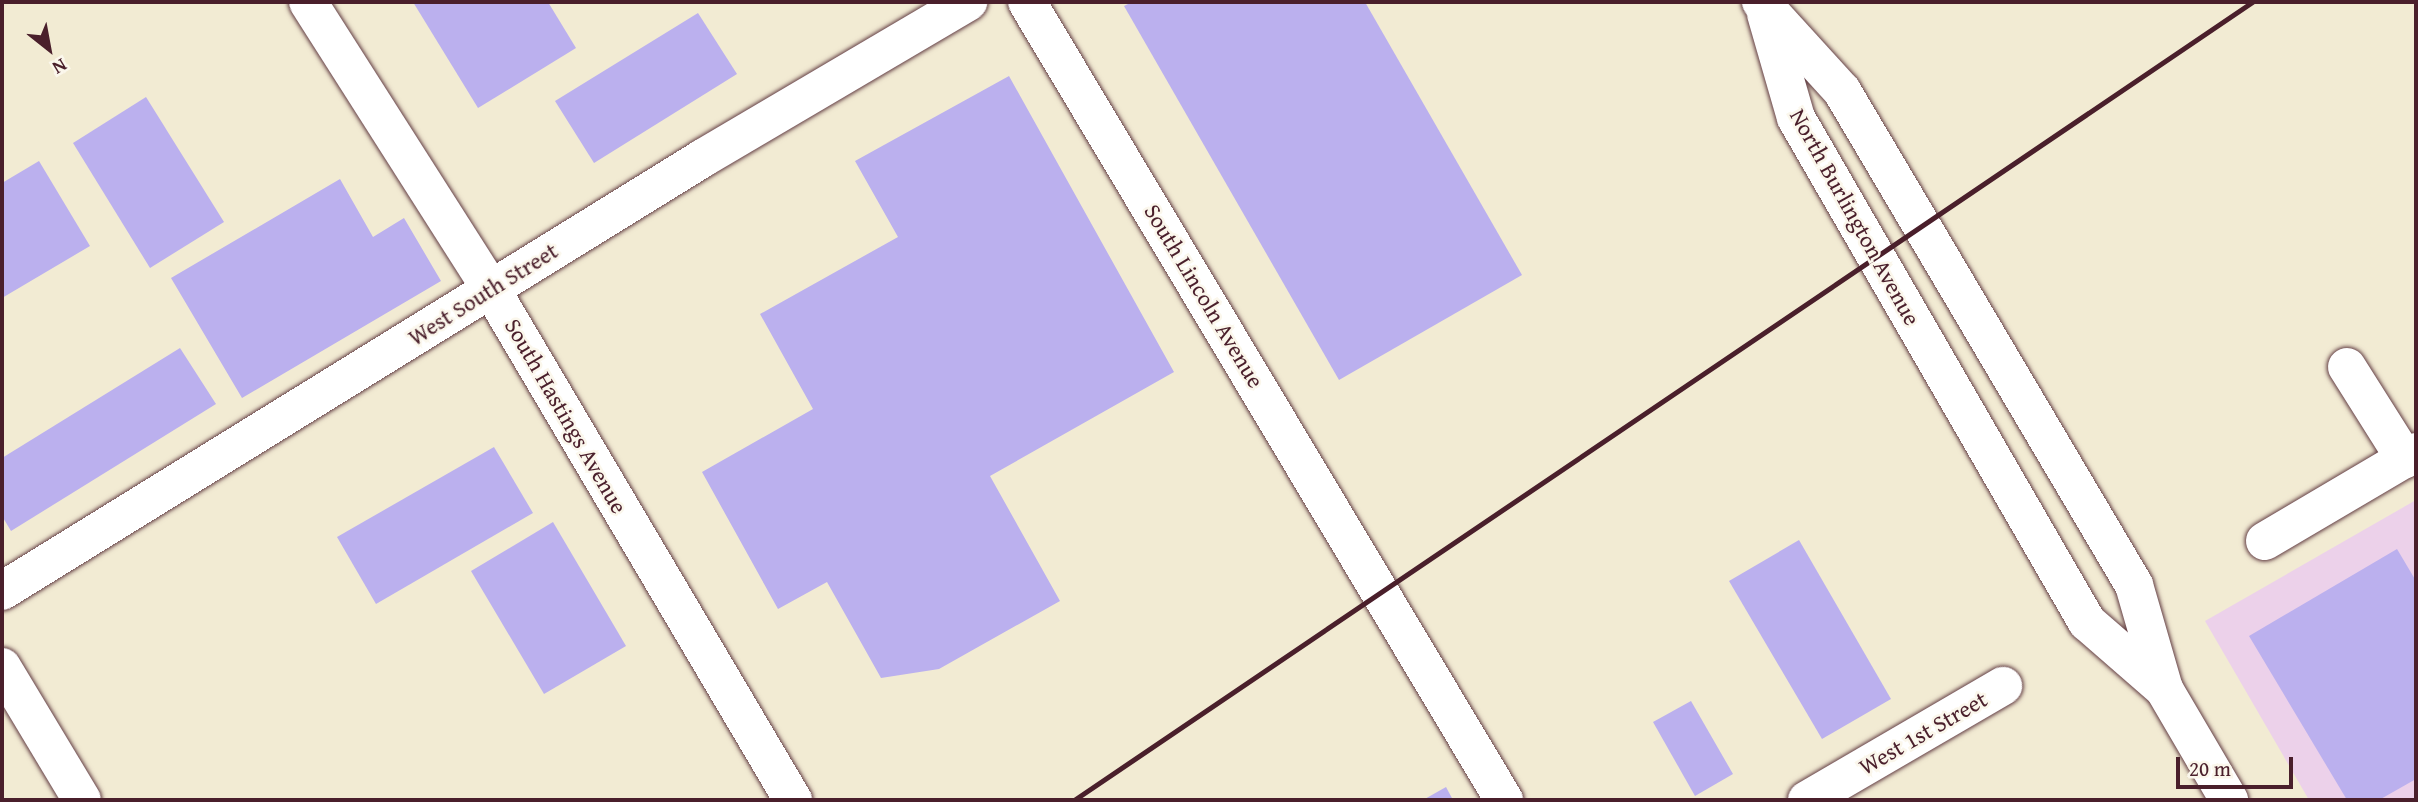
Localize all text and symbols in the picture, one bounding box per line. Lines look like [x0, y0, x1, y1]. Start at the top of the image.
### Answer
north arrow [14, 14, 84, 84]
text: N [47, 52, 72, 82]
street label: North Burlington Avenue [1784, 104, 1926, 330]
street label: South Lincoln Avenue [1138, 199, 1270, 393]
street label: West South Street [403, 237, 563, 351]
street label: South Hastings Avenue [499, 314, 633, 518]
street label: West 1st Street [1854, 685, 1992, 781]
scale bar [2180, 742, 2297, 786]
text: 20 m [2189, 753, 2231, 784]

